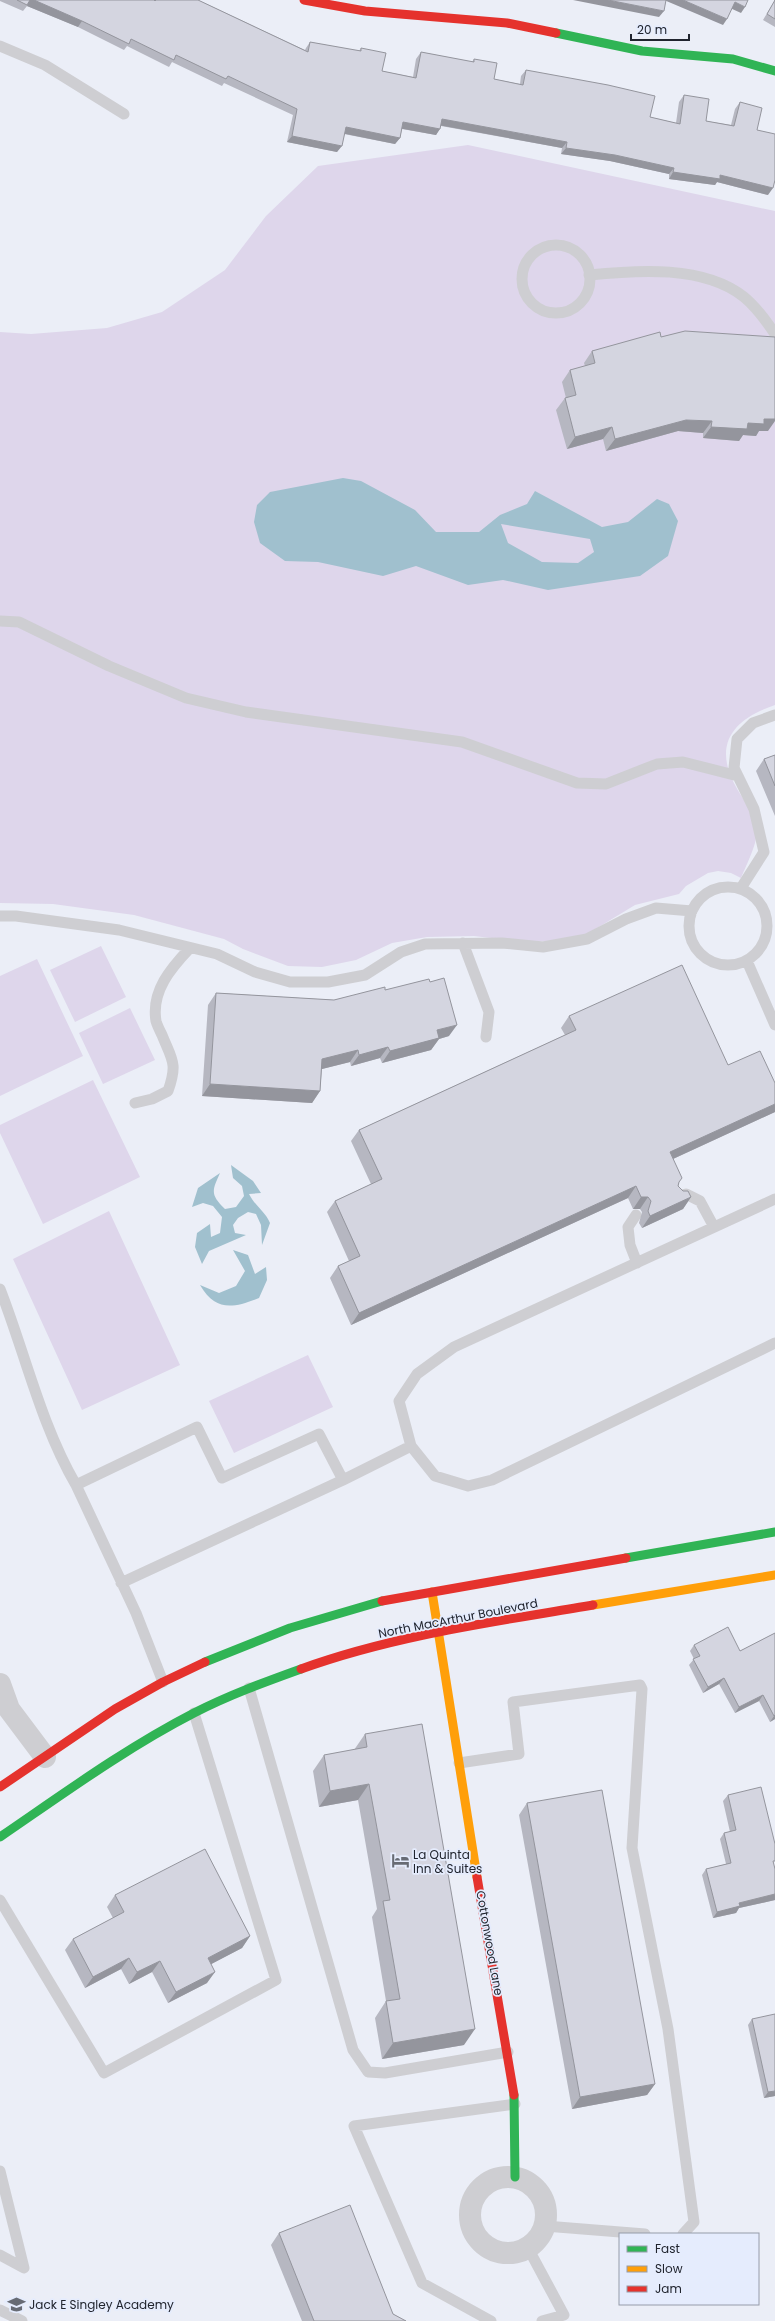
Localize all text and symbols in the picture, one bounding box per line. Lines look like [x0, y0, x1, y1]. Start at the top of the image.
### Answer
scale bar [631, 16, 689, 42]
text: 20 m [637, 21, 667, 38]
street label: North MacArthur Boulevard [377, 1594, 539, 1642]
place label: La Quinta Inn & Suites [413, 1846, 482, 1877]
hotel icon: La Quinta Inn & Suites [390, 1851, 410, 1871]
street label: Cottonwood Lane [472, 1889, 508, 1997]
legend [619, 2233, 759, 2305]
text: Fast [655, 2240, 680, 2257]
text: Slow [655, 2260, 683, 2277]
text: Jam [655, 2280, 682, 2297]
school or university icon: Jack E Singley Academy [6, 2294, 26, 2314]
place label: Jack E Singley Academy [29, 2296, 174, 2313]

